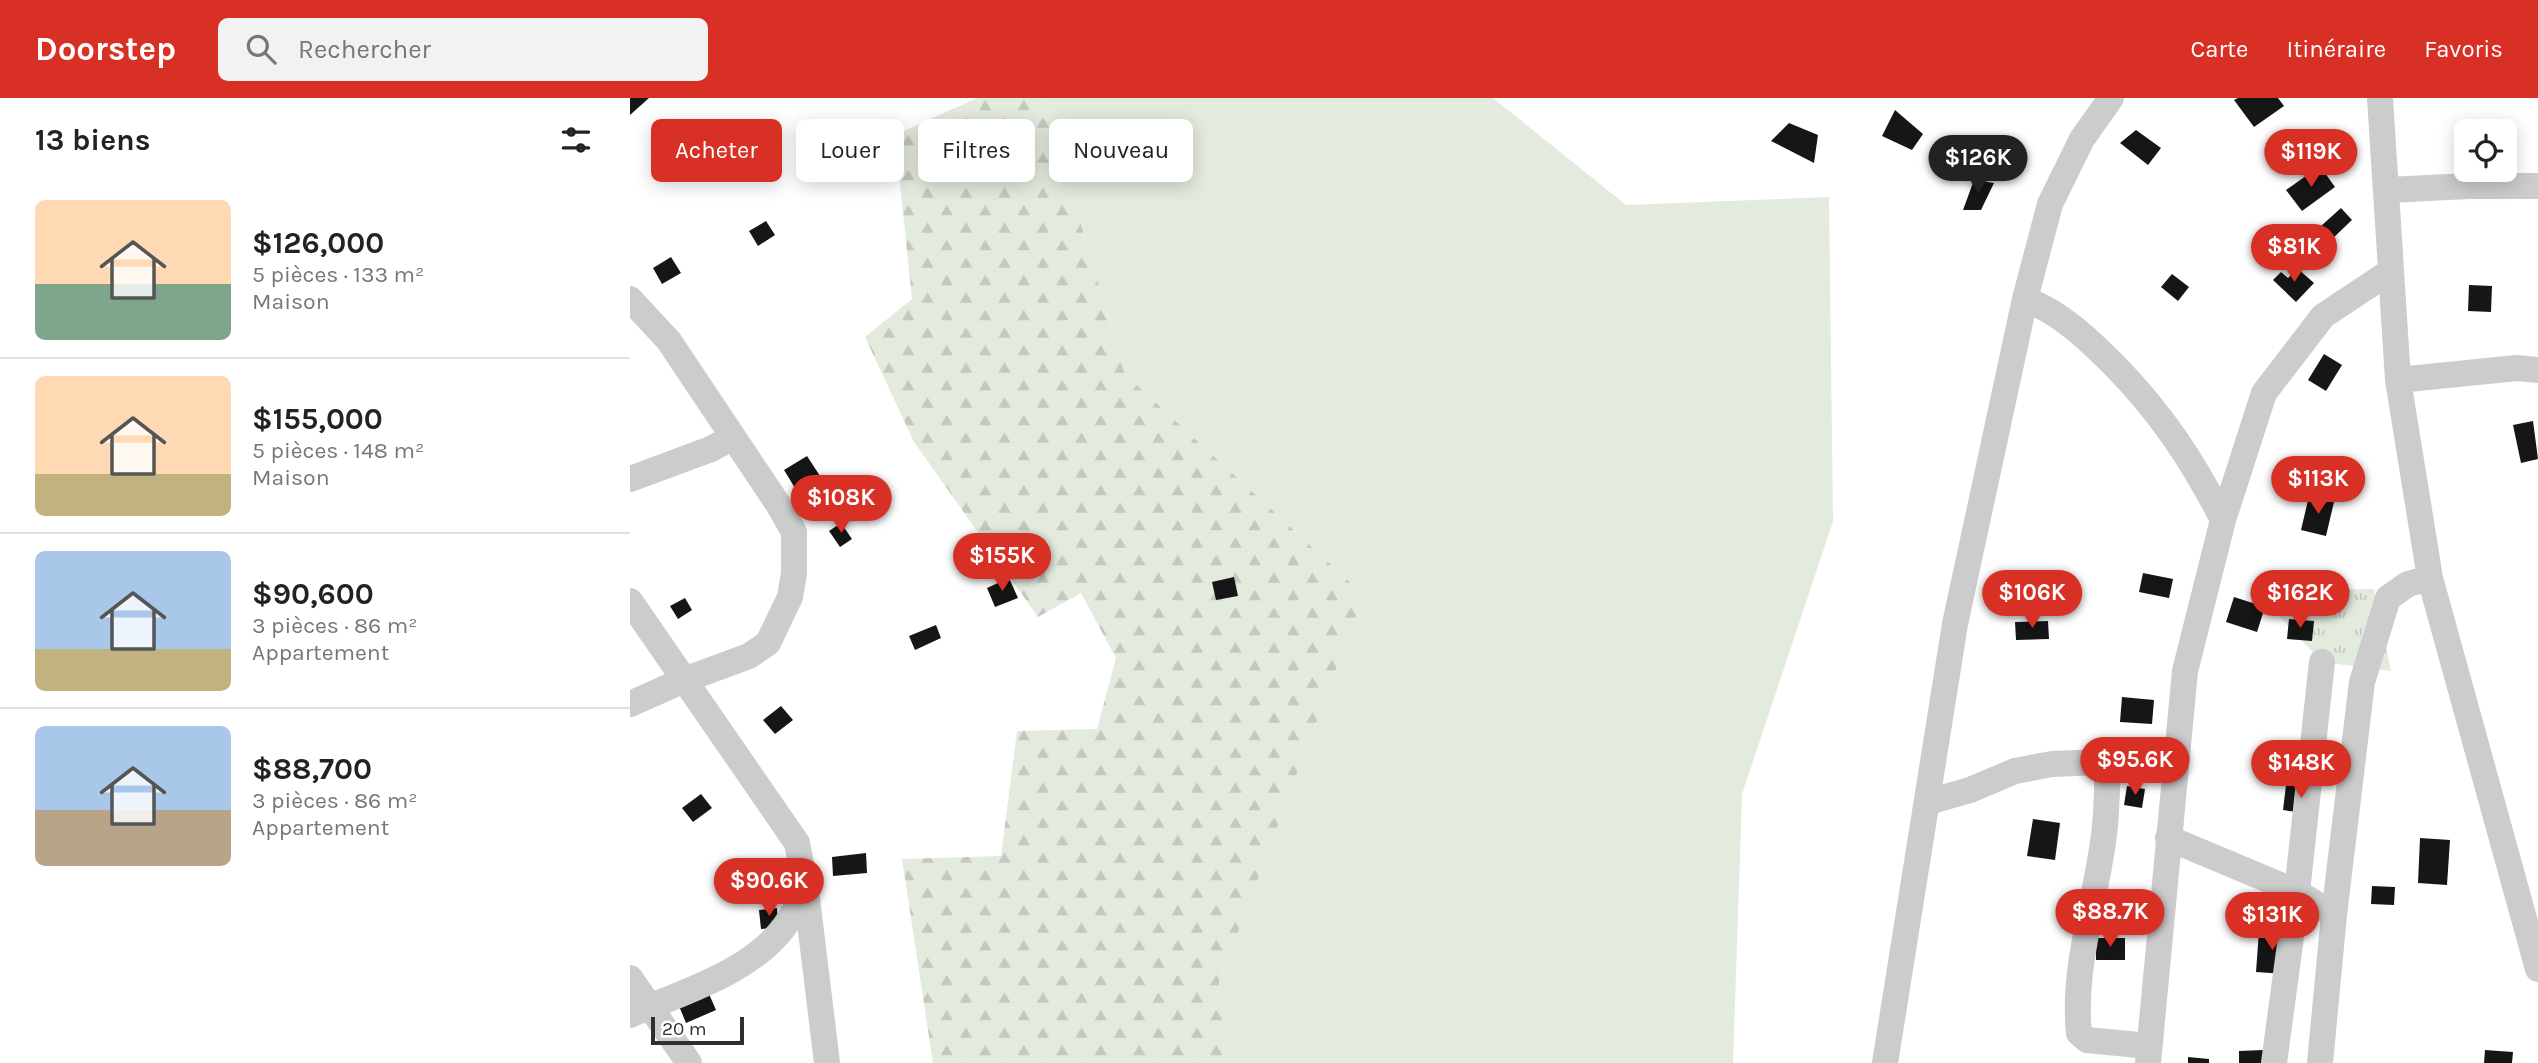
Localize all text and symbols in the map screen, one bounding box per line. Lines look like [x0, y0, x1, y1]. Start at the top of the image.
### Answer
search box [218, 18, 708, 81]
text: Doorstep [35, 30, 176, 68]
icon: search [242, 30, 280, 68]
text: Rechercher [298, 34, 431, 65]
text: Carte [2190, 35, 2248, 63]
text: Itinéraire [2286, 35, 2386, 63]
text: Favoris [2424, 35, 2503, 63]
chip: Acheter [651, 119, 782, 182]
chip: Louer [796, 119, 904, 182]
chip: Filtres [918, 119, 1035, 182]
chip: Nouveau [1049, 119, 1193, 182]
map controls [2454, 119, 2517, 182]
button: locate [2454, 119, 2517, 182]
icon: filters [557, 121, 595, 159]
text: 13 biens [35, 122, 151, 158]
pin: $119K [2262, 130, 2360, 189]
pin: $126K [1929, 136, 2027, 195]
text: $119K [2280, 138, 2342, 165]
text: $126K [1945, 144, 2011, 171]
text: $126,000 [252, 225, 384, 261]
pin: $81K [2253, 225, 2335, 284]
icon: home [91, 228, 175, 312]
text: $81K [2267, 233, 2321, 260]
text: 5 pièces · 133 m² [252, 261, 424, 288]
text: Maison [252, 288, 330, 315]
text: $155,000 [252, 401, 383, 437]
icon: home [91, 404, 175, 488]
text: 5 pièces · 148 m² [252, 437, 424, 464]
pin: $113K [2269, 456, 2367, 516]
text: Maison [252, 464, 330, 491]
text: $113K [2287, 465, 2349, 492]
pin: $108K [792, 476, 890, 535]
text: $108K [807, 484, 875, 511]
pin: $155K [953, 533, 1051, 593]
text: $155K [969, 542, 1035, 569]
pin: $106K [1983, 570, 2081, 630]
pin: $162K [2251, 570, 2349, 630]
text: $90,600 [252, 576, 374, 612]
icon: home [91, 579, 175, 663]
text: $106K [1998, 579, 2066, 606]
text: $162K [2267, 579, 2333, 606]
text: 3 pièces · 86 m² [252, 612, 417, 639]
text: Appartement [252, 639, 389, 666]
pin: $95.6K [2078, 738, 2192, 797]
pin: $148K [2252, 740, 2350, 800]
text: $95.6K [2096, 746, 2174, 773]
text: $148K [2267, 749, 2335, 776]
text: $88,700 [252, 751, 372, 787]
icon: home [91, 754, 175, 838]
text: 3 pièces · 86 m² [252, 787, 417, 814]
text: Appartement [252, 814, 389, 841]
pin: $90.6K [712, 858, 826, 918]
text: $90.6K [730, 867, 808, 894]
pin: $88.7K [2053, 890, 2167, 949]
pin: $131K [2223, 892, 2321, 952]
text: $88.7K [2071, 898, 2149, 925]
text: $131K [2241, 901, 2303, 928]
scale bar [651, 1014, 744, 1046]
text: 20 m [662, 1018, 707, 1040]

